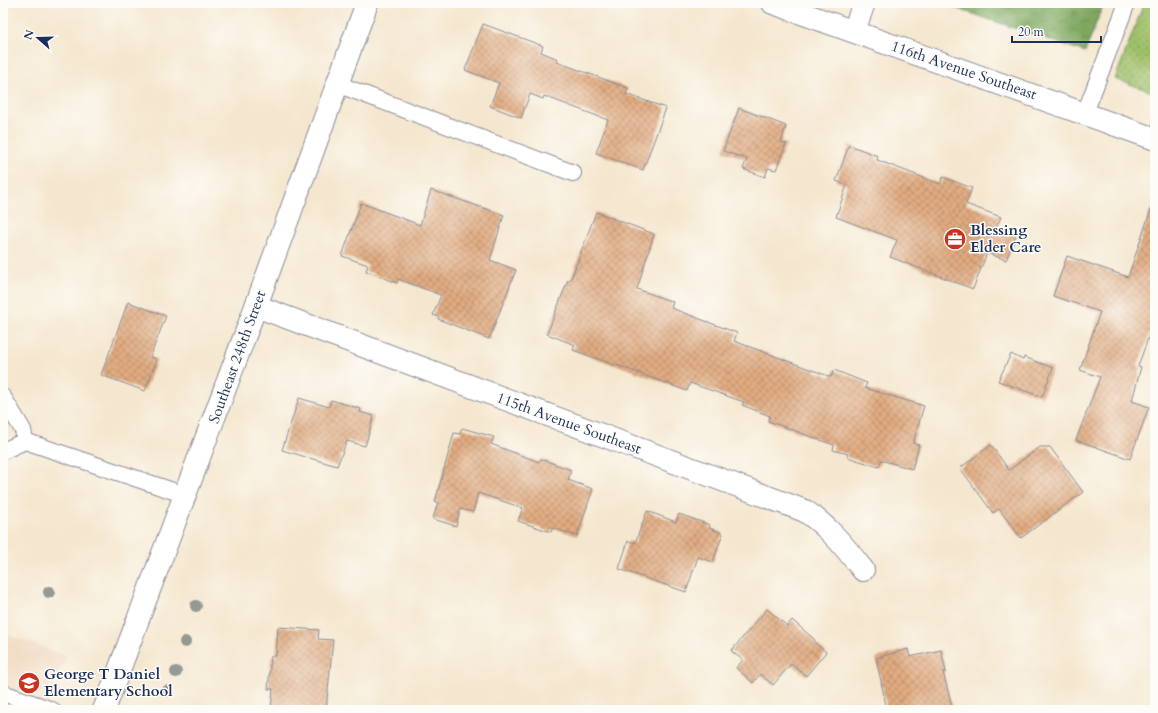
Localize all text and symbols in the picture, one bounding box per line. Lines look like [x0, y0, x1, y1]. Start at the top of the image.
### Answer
north arrow [18, 18, 58, 58]
scale bar [1012, 18, 1101, 44]
text: 20 m [1018, 24, 1045, 40]
text: N [20, 27, 38, 42]
street label: 116th Avenue Southeast [889, 36, 1040, 104]
place label: Blessing Elder Care [970, 220, 1042, 257]
office icon: Blessing Elder Care [942, 226, 968, 252]
street label: Southeast 248th Street [204, 288, 270, 426]
street label: 115th Avenue Southeast [494, 388, 644, 459]
place label: George T Daniel Elementary School [44, 664, 173, 701]
school or university icon: George T Daniel Elementary School [16, 670, 42, 696]

